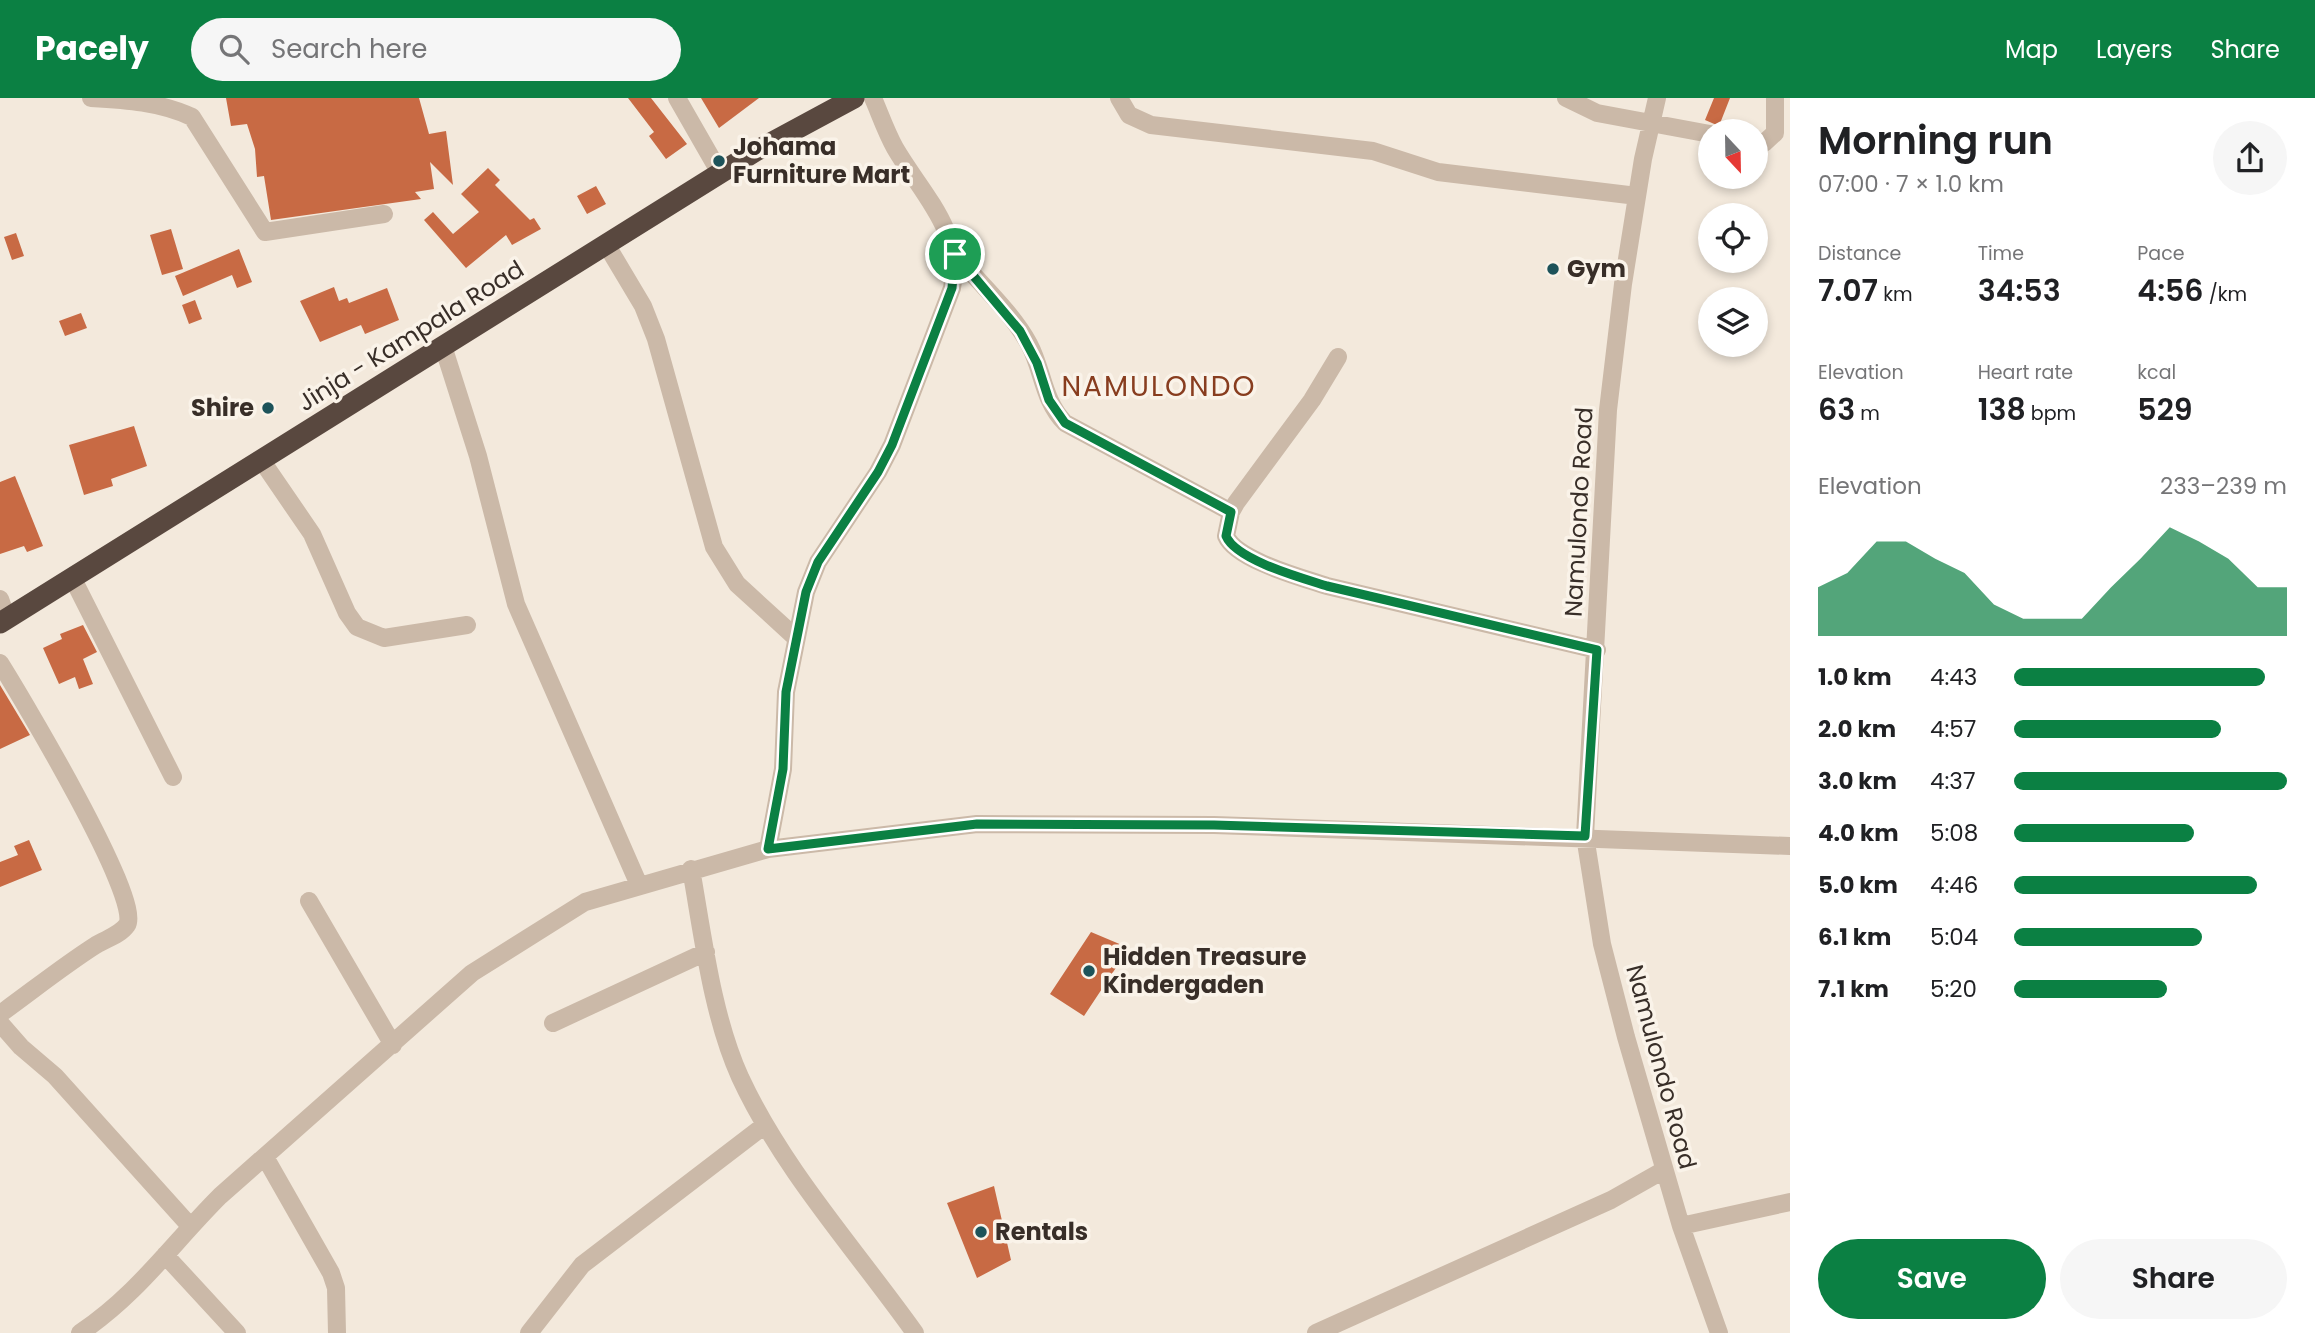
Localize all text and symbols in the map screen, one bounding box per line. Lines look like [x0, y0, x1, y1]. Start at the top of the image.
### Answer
search box [191, 18, 681, 81]
text: Pacely [35, 25, 149, 72]
icon: search [215, 30, 253, 68]
text: Search here [271, 31, 428, 67]
text: Map [2005, 33, 2058, 66]
text: Layers [2096, 33, 2172, 66]
text: Share [2210, 33, 2280, 66]
text: Morning run [1818, 114, 2053, 167]
north arrow [1698, 119, 1768, 189]
map controls [1698, 119, 1768, 357]
button: share [2213, 121, 2287, 195]
place label: Johama Furniture Mart [733, 130, 910, 191]
marker: Johama Furniture Mart [711, 153, 727, 169]
text: 07:00 · 7 × 1.0 km [1818, 168, 2004, 200]
button: locate [1698, 203, 1768, 273]
pin [925, 224, 985, 284]
icon: arrive [936, 235, 974, 273]
text: Distance [1818, 240, 1901, 267]
text: Time [1978, 240, 2024, 267]
text: Pace [2137, 240, 2185, 267]
street label: Jinja - Kampala Road [291, 252, 530, 419]
place label: Gym [1567, 252, 1626, 285]
marker: Gym [1545, 261, 1561, 277]
text: 7.07 [1818, 269, 1878, 312]
text: 34:53 [1978, 269, 2061, 312]
text: 4:56 [2137, 269, 2204, 312]
text: km [1878, 281, 1913, 308]
text: /km [2204, 281, 2247, 308]
button: layers [1698, 287, 1768, 357]
text: Elevation [1818, 359, 1904, 386]
text: Heart rate [1978, 359, 2073, 386]
text: kcal [2137, 359, 2176, 386]
district label: NAMULONDO [1061, 367, 1257, 406]
text: 63 [1818, 388, 1855, 431]
text: 138 [1978, 388, 2026, 431]
text: 529 [2137, 388, 2193, 431]
place label: Shire [191, 391, 254, 424]
marker: Shire [260, 400, 276, 416]
text: m [1855, 400, 1880, 427]
text: bpm [2026, 400, 2076, 427]
street label: Namulondo Road [1557, 406, 1600, 618]
text: Elevation [1818, 470, 1922, 502]
text: 233–239 m [2160, 470, 2287, 502]
text: 1.0 km [1818, 661, 1892, 693]
text: 4:43 [1930, 661, 1977, 693]
text: 2.0 km [1818, 713, 1896, 745]
text: 4:57 [1930, 713, 1976, 745]
text: 3.0 km [1818, 765, 1897, 797]
text: 4:37 [1930, 765, 1975, 797]
text: 4.0 km [1818, 817, 1899, 849]
text: 5:08 [1930, 817, 1978, 849]
text: 5.0 km [1818, 869, 1898, 901]
text: 4:46 [1930, 869, 1978, 901]
text: 6.1 km [1818, 921, 1891, 953]
text: 5:04 [1930, 921, 1978, 953]
place label: Hidden Treasure Kindergaden [1103, 940, 1307, 1001]
street label: Namulondo Road [1618, 961, 1705, 1173]
marker: Hidden Treasure Kindergaden [1081, 963, 1097, 979]
text: 7.1 km [1818, 973, 1889, 1005]
text: 5:20 [1930, 973, 1977, 1005]
place label: Rentals [995, 1215, 1088, 1248]
marker: Rentals [973, 1224, 989, 1240]
button: Save [1818, 1239, 2046, 1319]
button: Share [2060, 1239, 2287, 1319]

